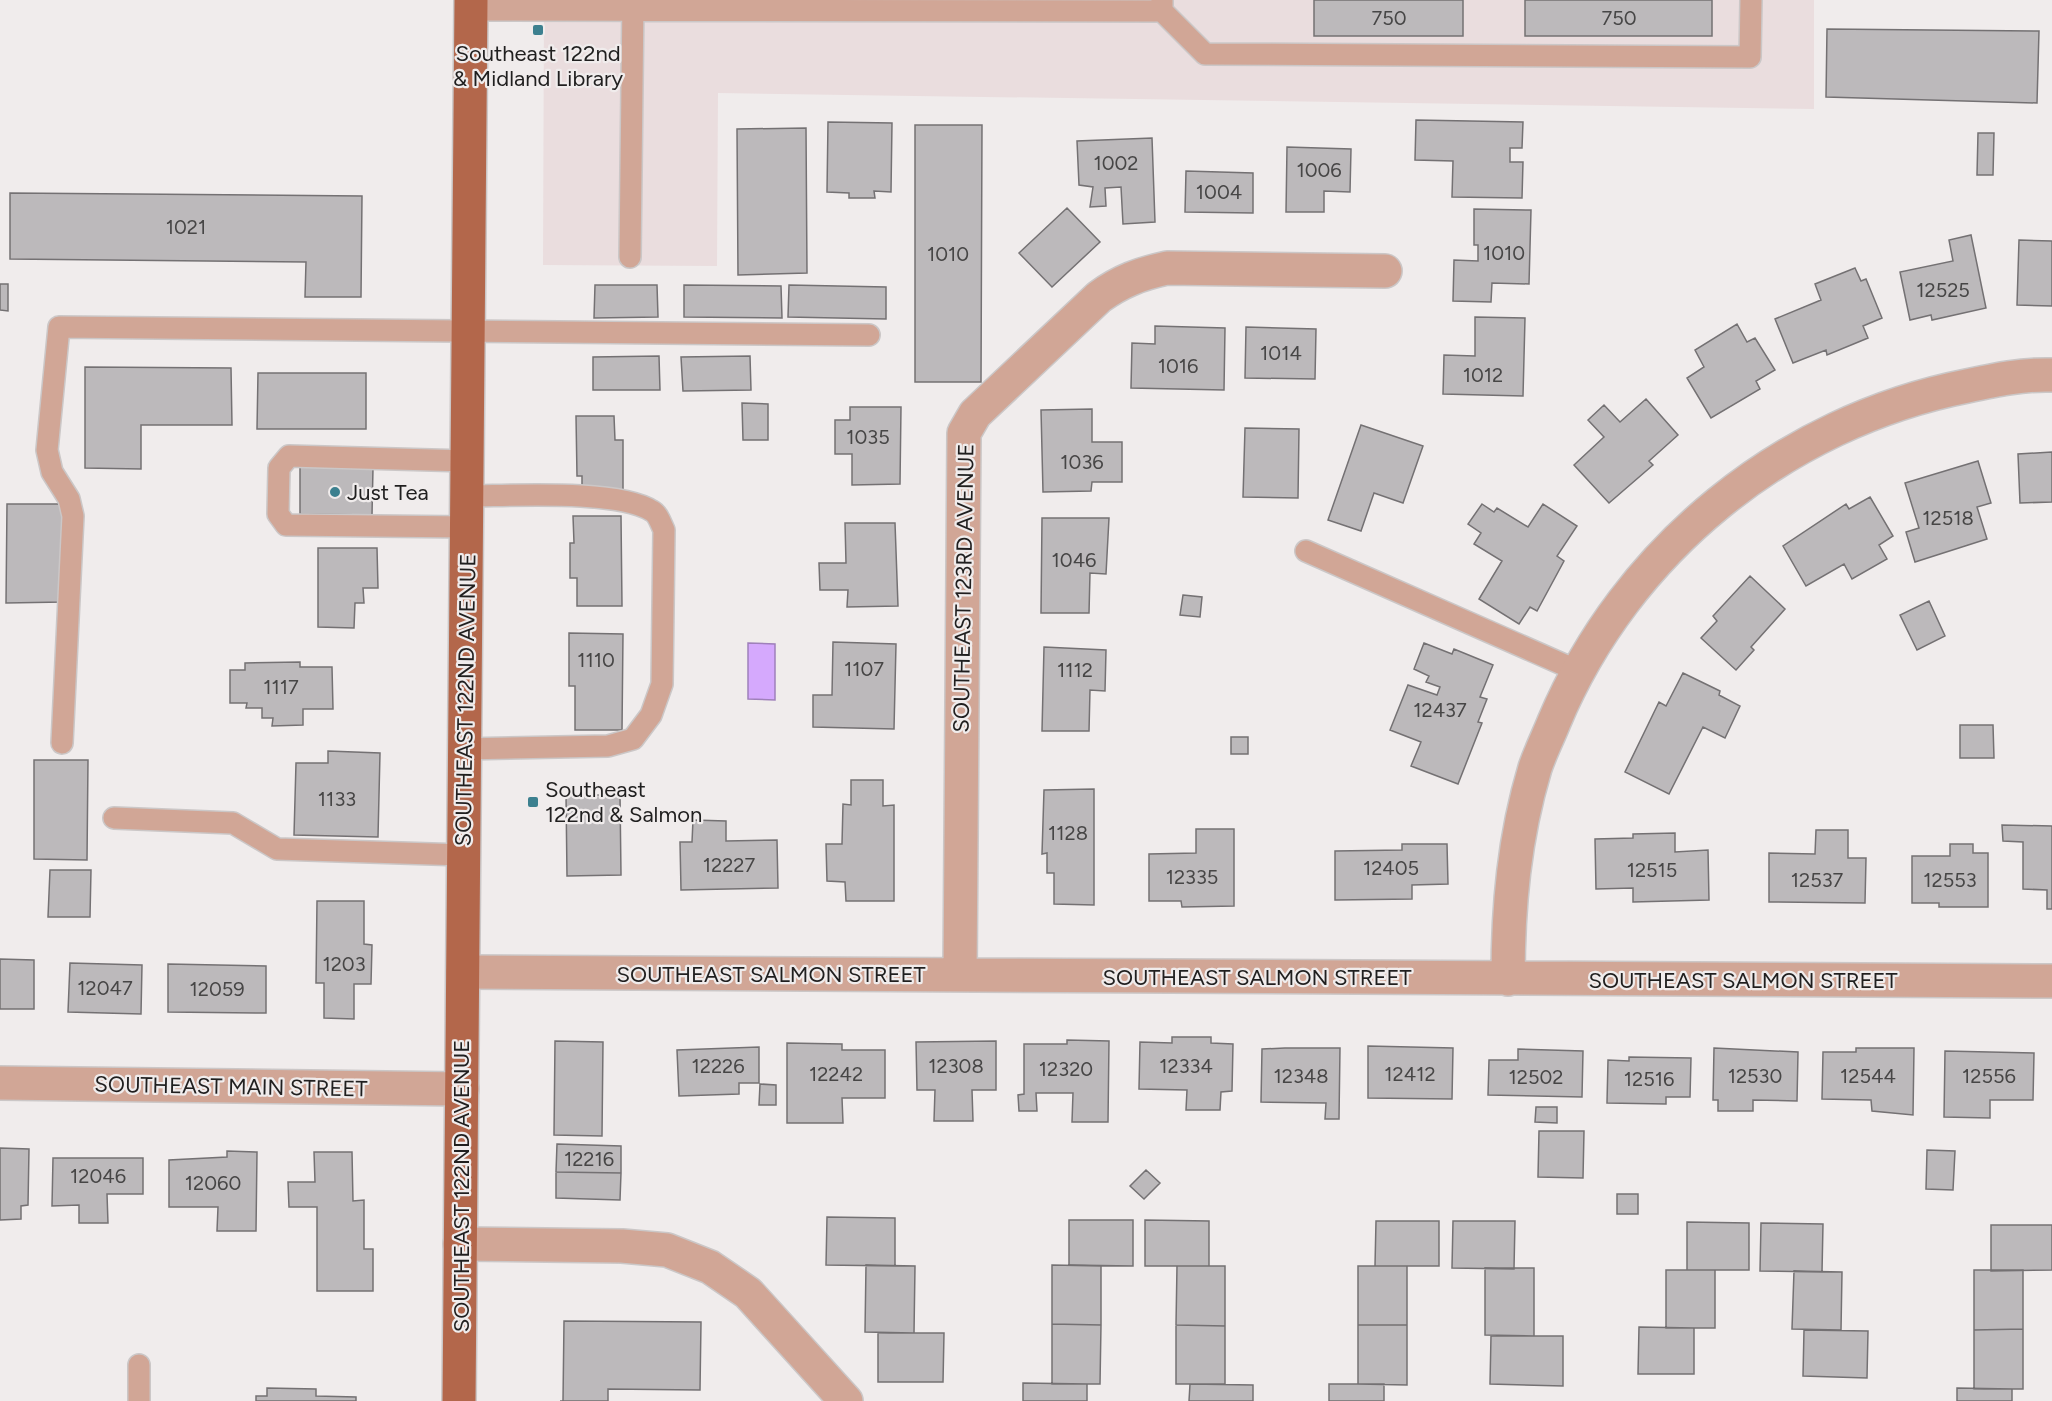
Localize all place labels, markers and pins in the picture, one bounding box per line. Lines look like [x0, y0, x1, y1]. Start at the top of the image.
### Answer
marker: Southeast 122nd & Midland Library [531, 23, 545, 37]
place label: Southeast 122nd & Midland Library [453, 40, 623, 92]
place label: Just Tea [347, 479, 429, 506]
marker: Just Tea [328, 485, 342, 499]
place label: Southeast 122nd & Salmon [545, 776, 702, 828]
marker: Southeast 122nd & Salmon [526, 795, 540, 809]

